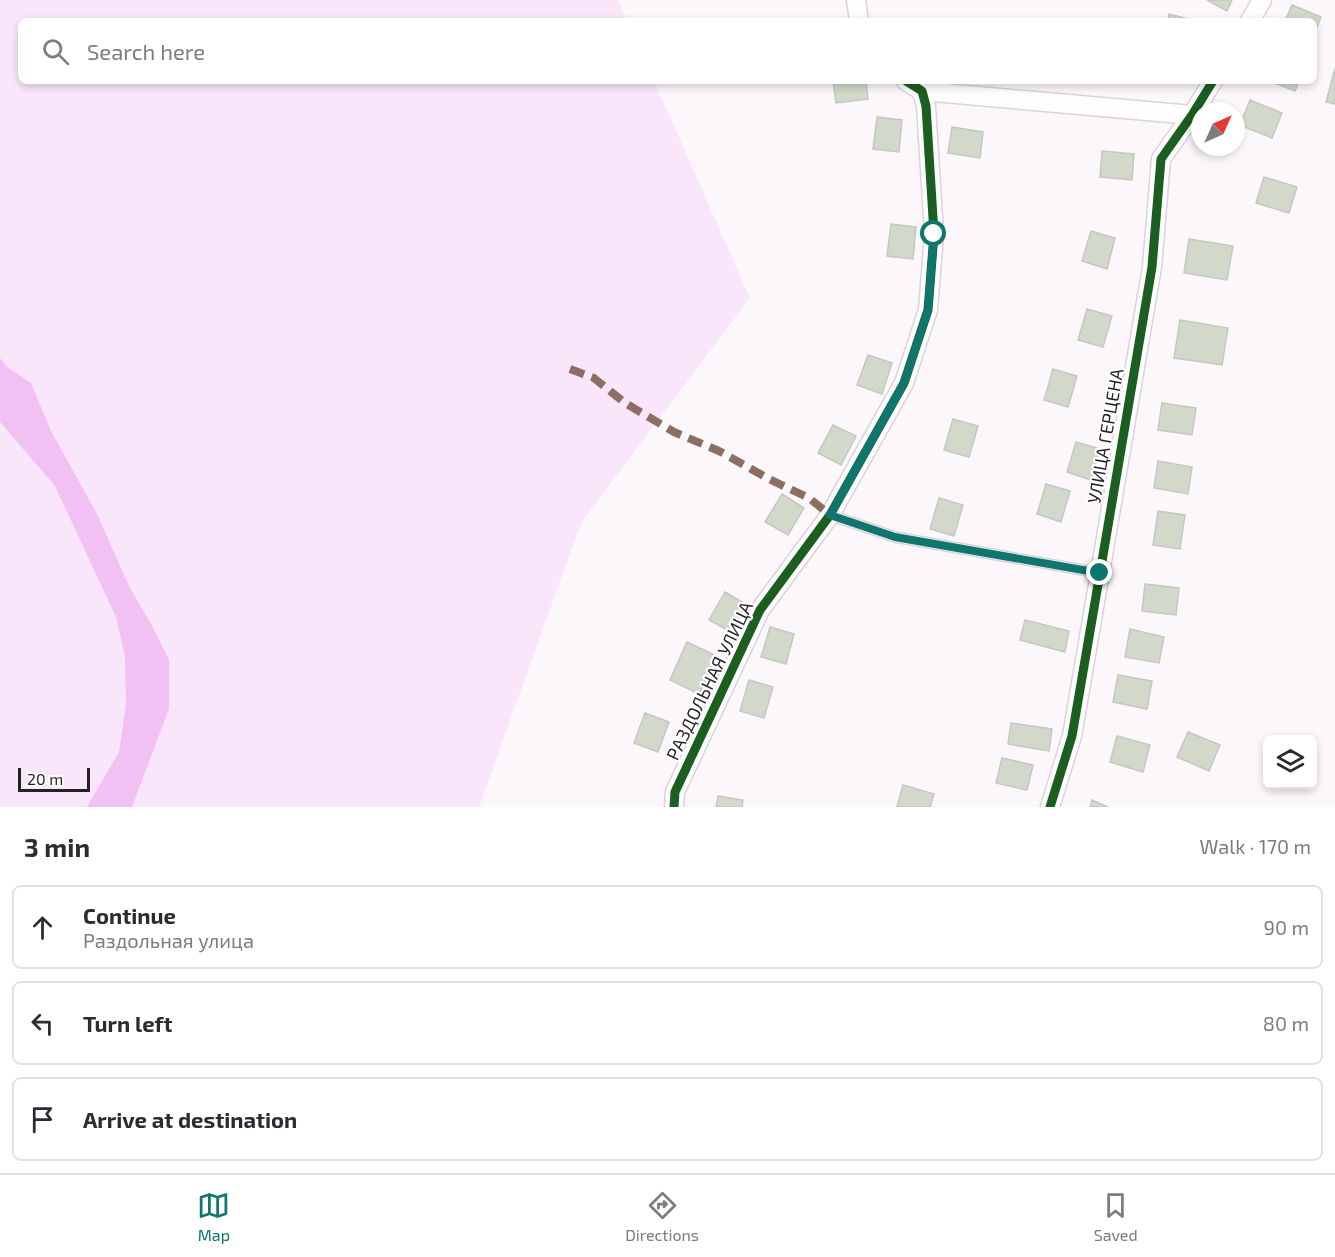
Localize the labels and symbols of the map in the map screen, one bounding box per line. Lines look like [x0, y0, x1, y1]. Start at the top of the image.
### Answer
north arrow [1191, 102, 1245, 156]
route start [920, 220, 946, 246]
street label: УЛИЦА ГЕРЦЕНА [1082, 366, 1128, 505]
route end [1086, 559, 1112, 585]
street label: РАЗДОЛЬНАЯ УЛИЦА [661, 597, 757, 763]
scale bar [18, 765, 90, 792]

